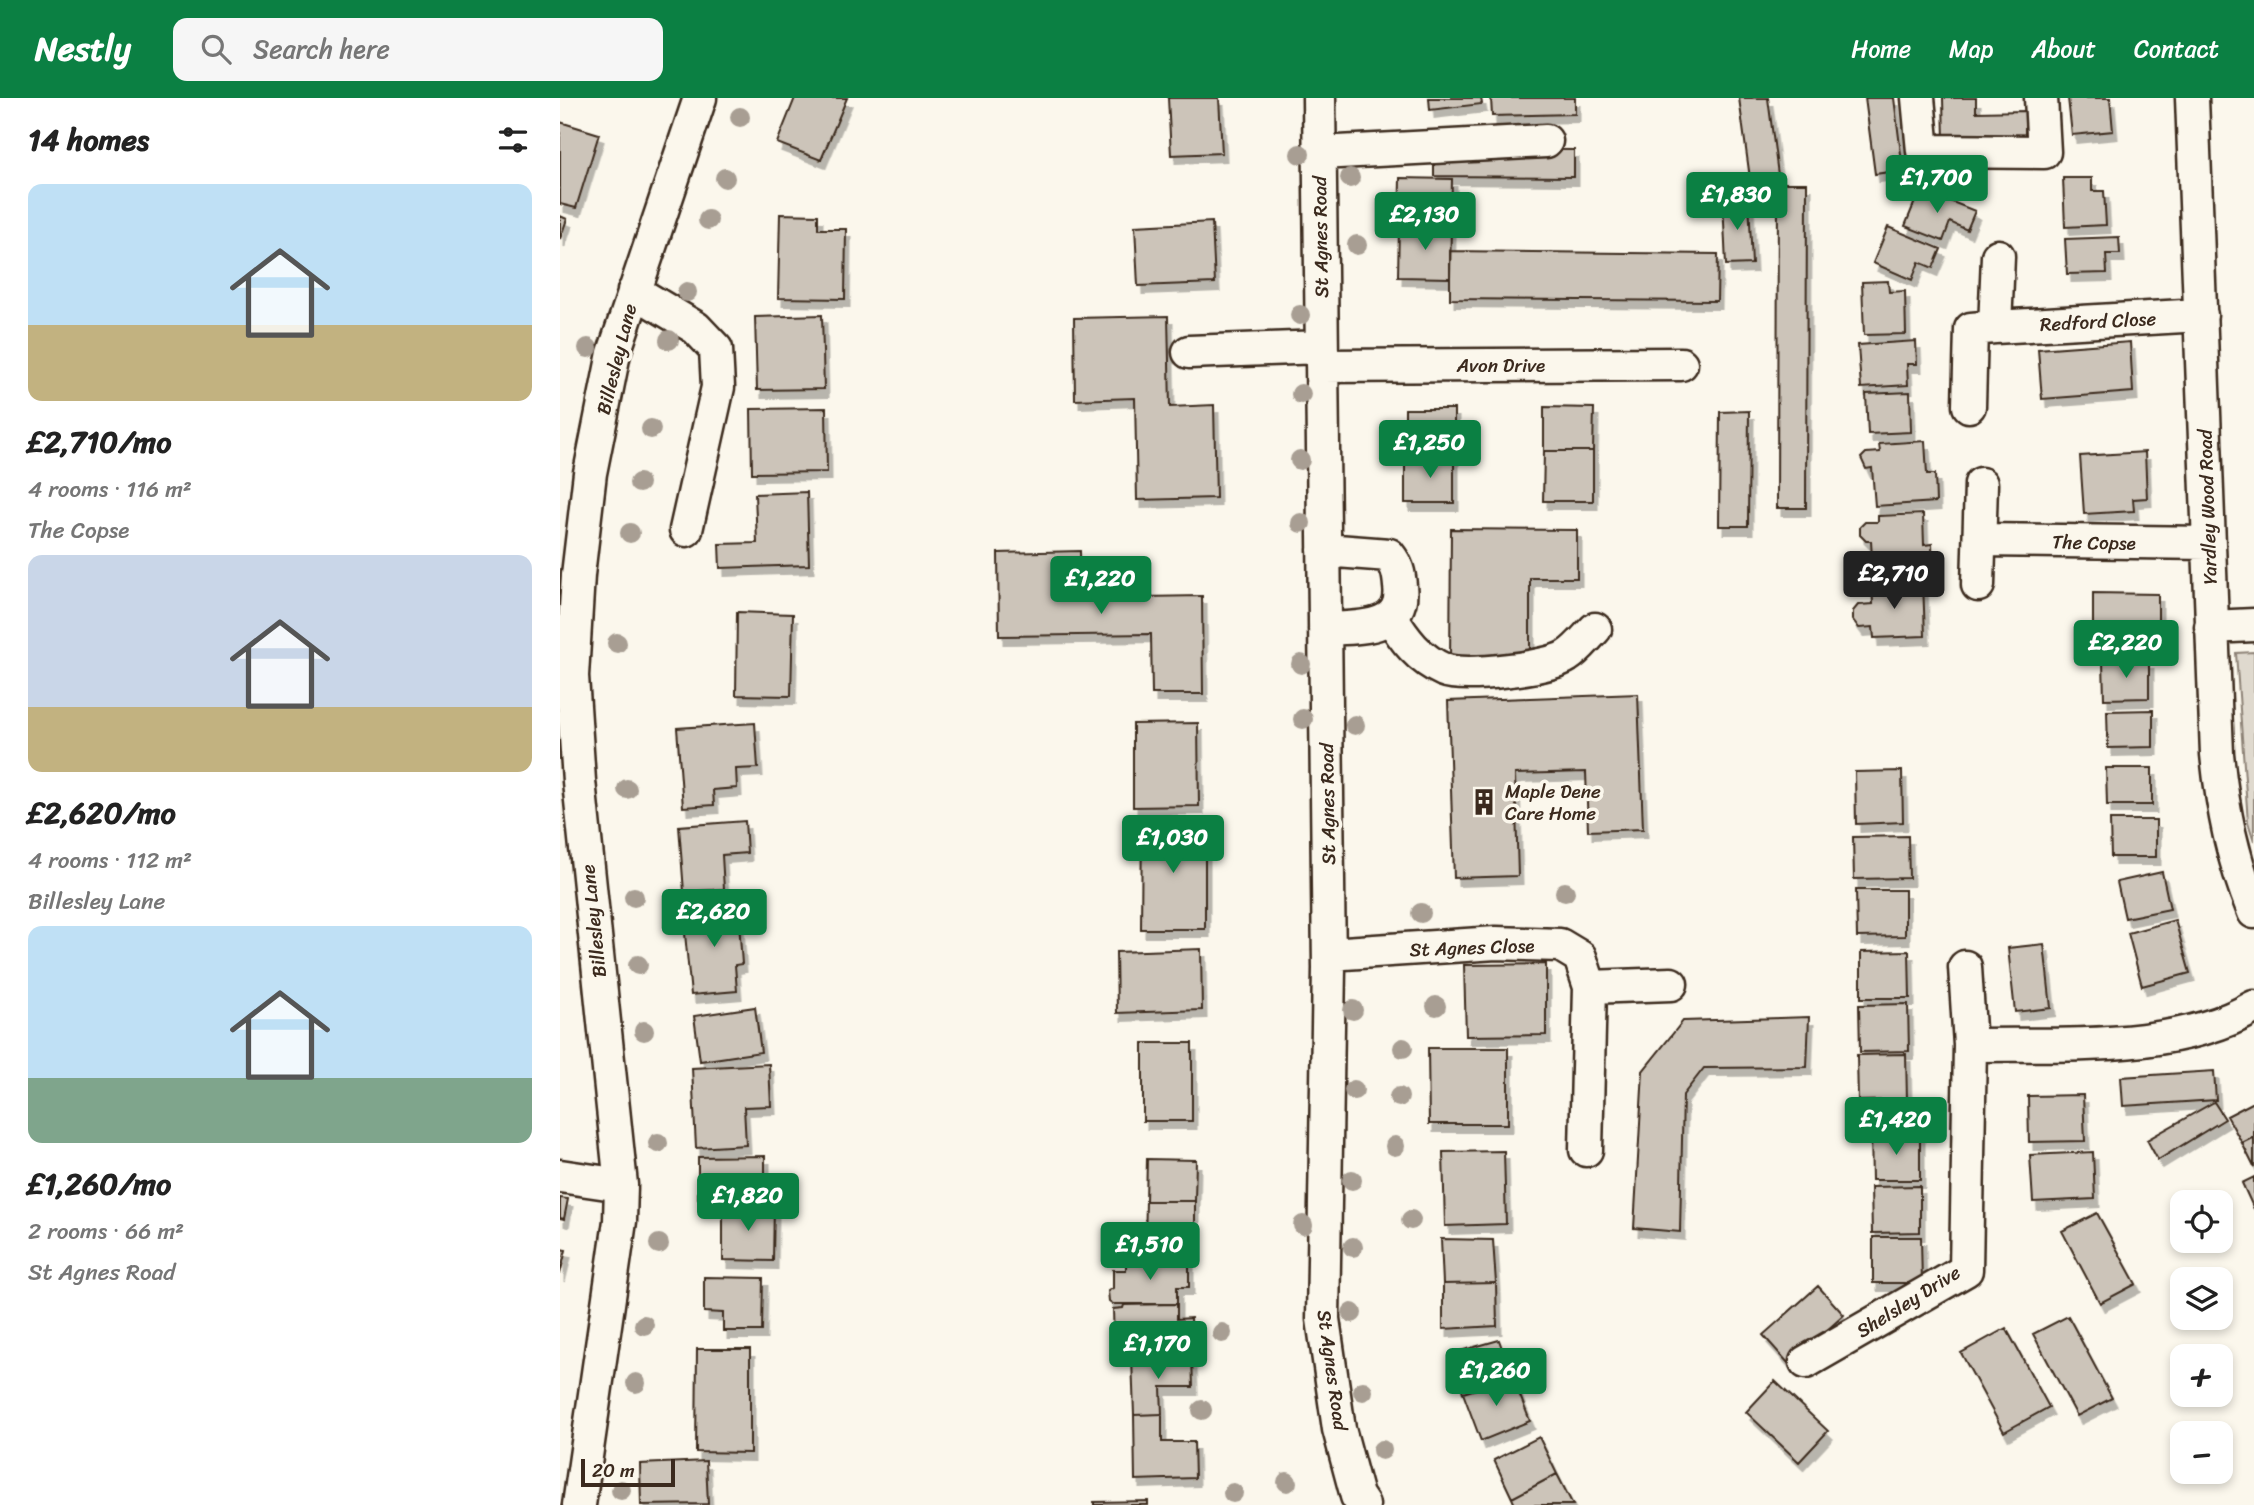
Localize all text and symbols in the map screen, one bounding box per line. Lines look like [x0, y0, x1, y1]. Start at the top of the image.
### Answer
search box [173, 18, 663, 81]
text: Nestly [35, 20, 131, 78]
text: Search here [253, 26, 390, 72]
text: Home [1851, 28, 1911, 70]
text: Map [1949, 28, 1993, 70]
text: About [2031, 28, 2096, 70]
text: Contact [2134, 28, 2219, 70]
icon: search [197, 30, 235, 68]
text: 14 homes [28, 113, 149, 167]
icon: filters [494, 121, 532, 159]
pin: £1,700 [1880, 156, 1994, 215]
text: £1,700 [1902, 157, 1972, 198]
pin: £1,830 [1680, 172, 1794, 232]
text: £1,830 [1702, 174, 1772, 215]
street label: St Agnes Road [1303, 175, 1338, 298]
pin: £2,130 [1368, 192, 1482, 252]
text: £2,130 [1391, 194, 1459, 235]
icon: home [217, 230, 343, 356]
street label: Billesley Lane [587, 300, 646, 418]
street label: Redford Close [2039, 302, 2157, 341]
street label: Avon Drive [1456, 349, 1545, 382]
text: £2,710/mo [28, 415, 171, 469]
pin: £1,250 [1373, 420, 1487, 480]
text: £1,250 [1395, 422, 1465, 463]
street label: Yardley Wood Road [2188, 427, 2227, 585]
text: 4 rooms · 116 m² [28, 469, 192, 510]
text: The Copse [28, 510, 129, 551]
street label: The Copse [2052, 525, 2136, 560]
pin: £2,710 [1837, 552, 1951, 611]
text: £2,710 [1859, 553, 1929, 594]
pin: £1,220 [1044, 556, 1158, 616]
text: £1,220 [1066, 558, 1136, 599]
icon: home [217, 601, 343, 727]
pin: £2,220 [2069, 620, 2183, 680]
text: £2,220 [2090, 622, 2162, 663]
street label: St Agnes Road [1310, 742, 1345, 865]
place label: Maple Dene Care Home [1505, 775, 1601, 830]
text: £2,620/mo [28, 786, 176, 840]
building icon: Maple Dene Care Home [1469, 787, 1499, 817]
pin: £1,030 [1116, 816, 1230, 875]
text: £1,030 [1138, 817, 1208, 858]
text: 4 rooms · 112 m² [28, 840, 192, 881]
street label: Billesley Lane [571, 863, 616, 979]
text: Billesley Lane [28, 881, 165, 922]
pin: £2,620 [657, 890, 771, 949]
text: £2,620 [678, 891, 750, 932]
street label: St Agnes Close [1409, 929, 1535, 966]
icon: home [217, 972, 343, 1098]
pin: £1,420 [1839, 1098, 1953, 1157]
text: £1,420 [1861, 1099, 1931, 1140]
text: £1,260/mo [28, 1157, 171, 1211]
pin: £1,820 [691, 1174, 805, 1233]
text: £1,820 [713, 1175, 783, 1216]
map controls [2170, 1190, 2233, 1484]
button: locate [2170, 1190, 2233, 1253]
text: 2 rooms · 66 m² [28, 1211, 184, 1252]
pin: £1,510 [1093, 1222, 1207, 1282]
text: £1,510 [1117, 1224, 1183, 1265]
text: St Agnes Road [28, 1252, 175, 1293]
street label: Shelsley Drive [1850, 1256, 1967, 1347]
button: layers [2170, 1267, 2233, 1330]
street label: St Agnes Road [1308, 1307, 1357, 1434]
pin: £1,170 [1101, 1322, 1215, 1381]
text: £1,170 [1125, 1323, 1191, 1364]
button: + [2170, 1344, 2233, 1407]
pin: £1,260 [1439, 1348, 1553, 1408]
text: £1,260 [1461, 1350, 1531, 1391]
button: − [2170, 1421, 2233, 1484]
text: 20 m [592, 1454, 635, 1487]
scale bar [581, 1456, 676, 1488]

